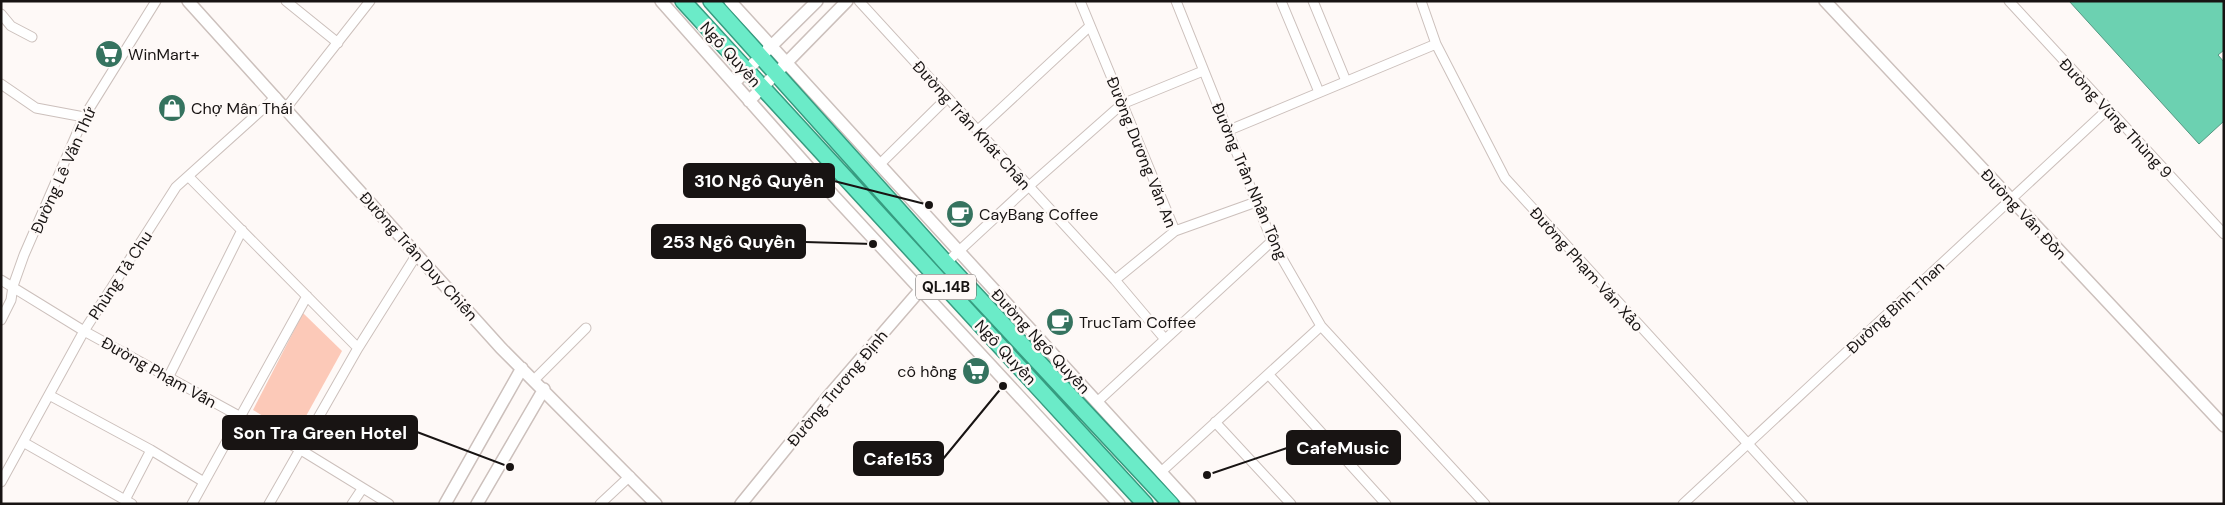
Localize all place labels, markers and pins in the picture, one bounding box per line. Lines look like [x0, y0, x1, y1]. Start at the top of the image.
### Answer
supermarket icon: WinMart+ [94, 39, 124, 69]
place label: WinMart+ [128, 44, 200, 65]
shop icon: Chợ Mân Thái [157, 93, 187, 123]
place label: Chợ Mân Thái [191, 98, 293, 119]
callout: 310 Ngô Quyền [684, 164, 834, 197]
cafe icon: CayBang Coffee [945, 199, 975, 229]
place label: CayBang Coffee [979, 204, 1098, 225]
callout: 253 Ngô Quyền [652, 225, 805, 258]
cafe icon: TrucTam Coffee [1045, 307, 1075, 337]
place label: TrucTam Coffee [1079, 312, 1196, 333]
supermarket icon: cô hồng [961, 356, 991, 386]
place label: cô hồng [897, 361, 957, 382]
callout: Son Tra Green Hotel [223, 416, 417, 449]
callout: CafeMusic [1287, 431, 1400, 464]
callout: Cafe153 [854, 442, 943, 475]

